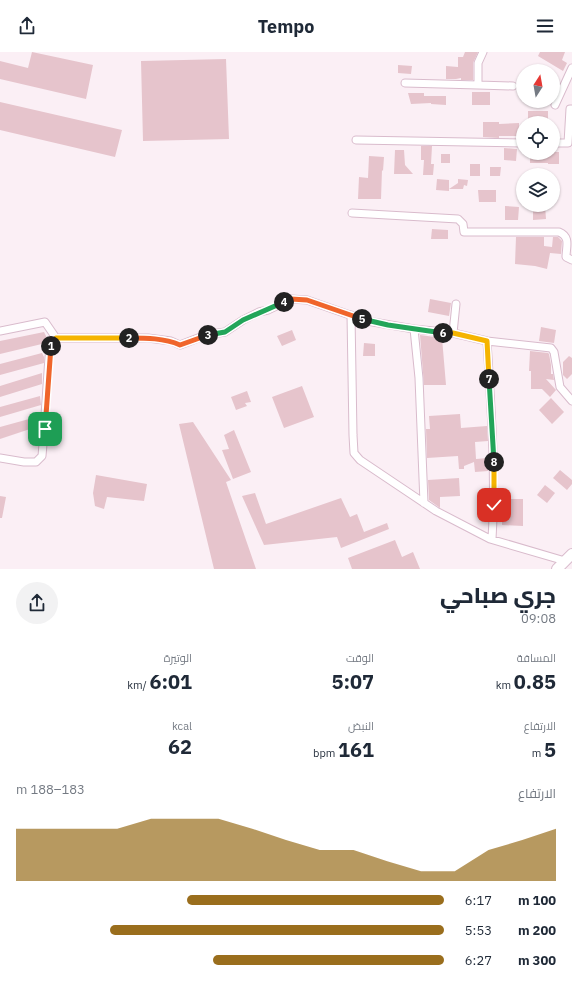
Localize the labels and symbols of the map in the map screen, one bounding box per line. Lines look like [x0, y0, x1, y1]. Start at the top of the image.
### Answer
north arrow [516, 64, 560, 108]
pin: 4 [274, 292, 294, 312]
pin: 5 [352, 309, 372, 329]
pin: 6 [433, 323, 453, 343]
pin: 3 [198, 325, 218, 345]
pin: 2 [119, 328, 139, 348]
pin: 1 [41, 336, 61, 356]
pin: 7 [479, 369, 499, 389]
pin [28, 412, 62, 446]
pin: 8 [484, 452, 504, 472]
pin [477, 488, 511, 522]

